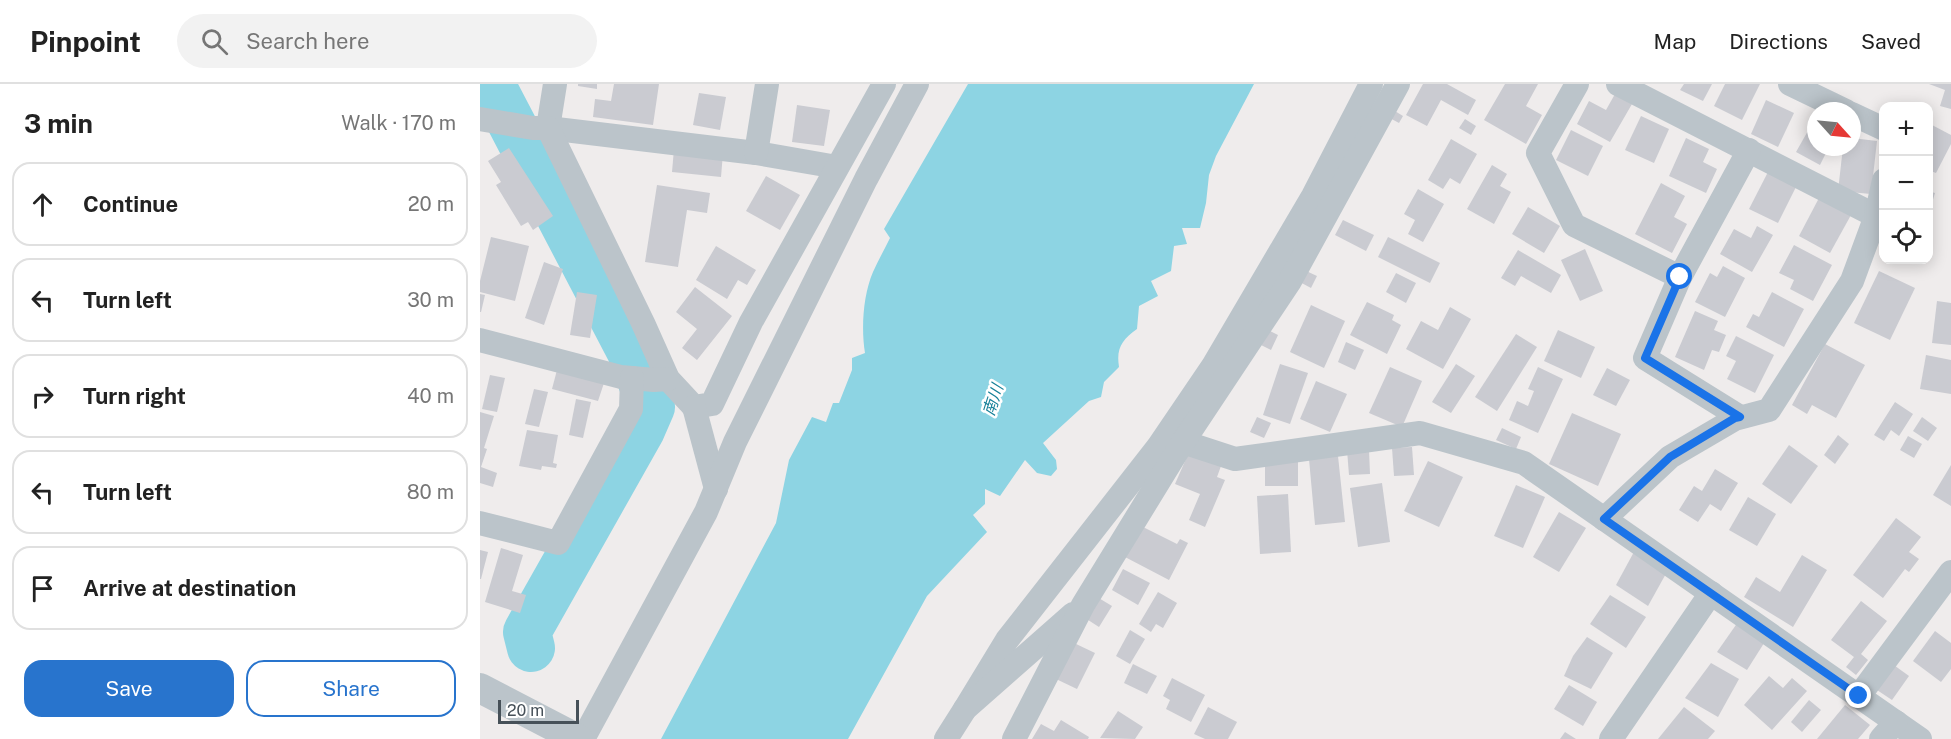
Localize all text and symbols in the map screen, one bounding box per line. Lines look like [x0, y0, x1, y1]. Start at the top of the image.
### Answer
search box [177, 14, 597, 68]
text: Pinpoint [30, 25, 141, 58]
icon: search [198, 25, 231, 58]
text: Search here [246, 28, 369, 54]
text: Map [1654, 29, 1696, 54]
text: Directions [1729, 29, 1828, 54]
text: Saved [1861, 29, 1921, 54]
north arrow [1807, 102, 1861, 156]
map controls [1879, 102, 1933, 264]
button: + [1879, 102, 1933, 156]
text: 3 min [24, 108, 93, 139]
text: Walk · 170 m [341, 111, 456, 135]
button: − [1879, 156, 1933, 210]
icon: ahead [26, 188, 59, 221]
text: Continue [83, 191, 178, 217]
text: 20 m [408, 192, 454, 216]
button: locate [1879, 210, 1933, 264]
route start [1666, 263, 1692, 289]
icon: left [26, 284, 59, 317]
text: Turn left [83, 287, 172, 313]
text: 30 m [407, 288, 454, 312]
icon: right [26, 380, 59, 413]
water label: 南川 [979, 380, 1008, 418]
text: Turn right [83, 383, 186, 409]
text: 40 m [407, 384, 454, 408]
icon: left [26, 476, 59, 509]
text: Turn left [83, 479, 172, 505]
text: 80 m [407, 480, 454, 504]
icon: arrive [26, 572, 59, 605]
text: Arrive at destination [83, 575, 296, 601]
button: Save [24, 660, 234, 717]
button: Share [246, 660, 456, 717]
route end [1845, 682, 1871, 708]
scale bar [498, 697, 579, 724]
text: 20 m [507, 701, 544, 720]

